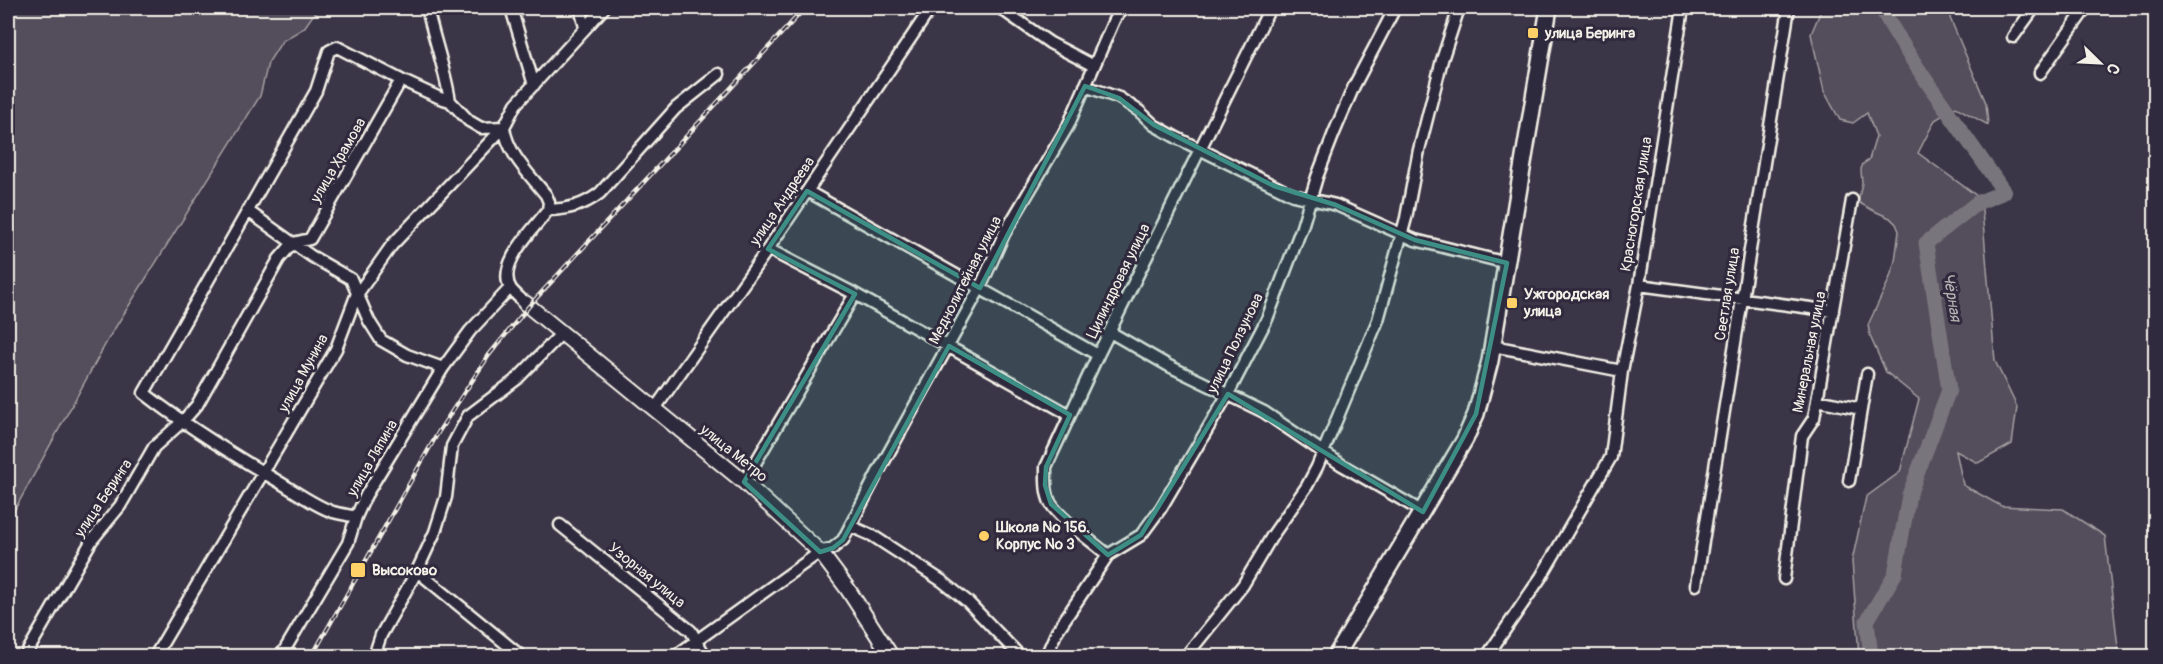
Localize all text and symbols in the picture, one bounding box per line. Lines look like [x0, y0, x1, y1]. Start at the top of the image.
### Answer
place label: улица Беринга [1544, 24, 1635, 43]
marker: улица Беринга [1526, 26, 1540, 40]
north arrow [2070, 33, 2130, 93]
text: С [2102, 60, 2124, 77]
street label: улица Храмова [306, 114, 370, 207]
street label: Красногорская улица [1616, 135, 1657, 273]
street label: улица Андреева [745, 153, 819, 250]
street label: Меднолитейная улица [925, 213, 1006, 348]
street label: Цилиндровая улица [1082, 221, 1155, 342]
street label: Светлая улица [1711, 246, 1744, 342]
water label: Чёрная [1938, 272, 1966, 324]
place label: Ужгородская улица [1523, 285, 1609, 321]
street label: улица Ползунова [1203, 290, 1268, 397]
street label: Минеральная улица [1788, 290, 1831, 414]
marker: Ужгородская улица [1505, 296, 1519, 310]
street label: улица Мунина [274, 331, 333, 417]
street label: улица Ляпина [342, 416, 402, 501]
street label: улица Метро [695, 420, 771, 486]
street label: улица Беринга [70, 456, 137, 542]
place label: Школа № 156. Корпус № 3 [995, 518, 1090, 554]
marker: Школа № 156. Корпус № 3 [977, 529, 991, 543]
street label: Узорная улица [604, 539, 689, 612]
marker: Высоково [349, 561, 367, 579]
place label: Высоково [372, 561, 437, 580]

